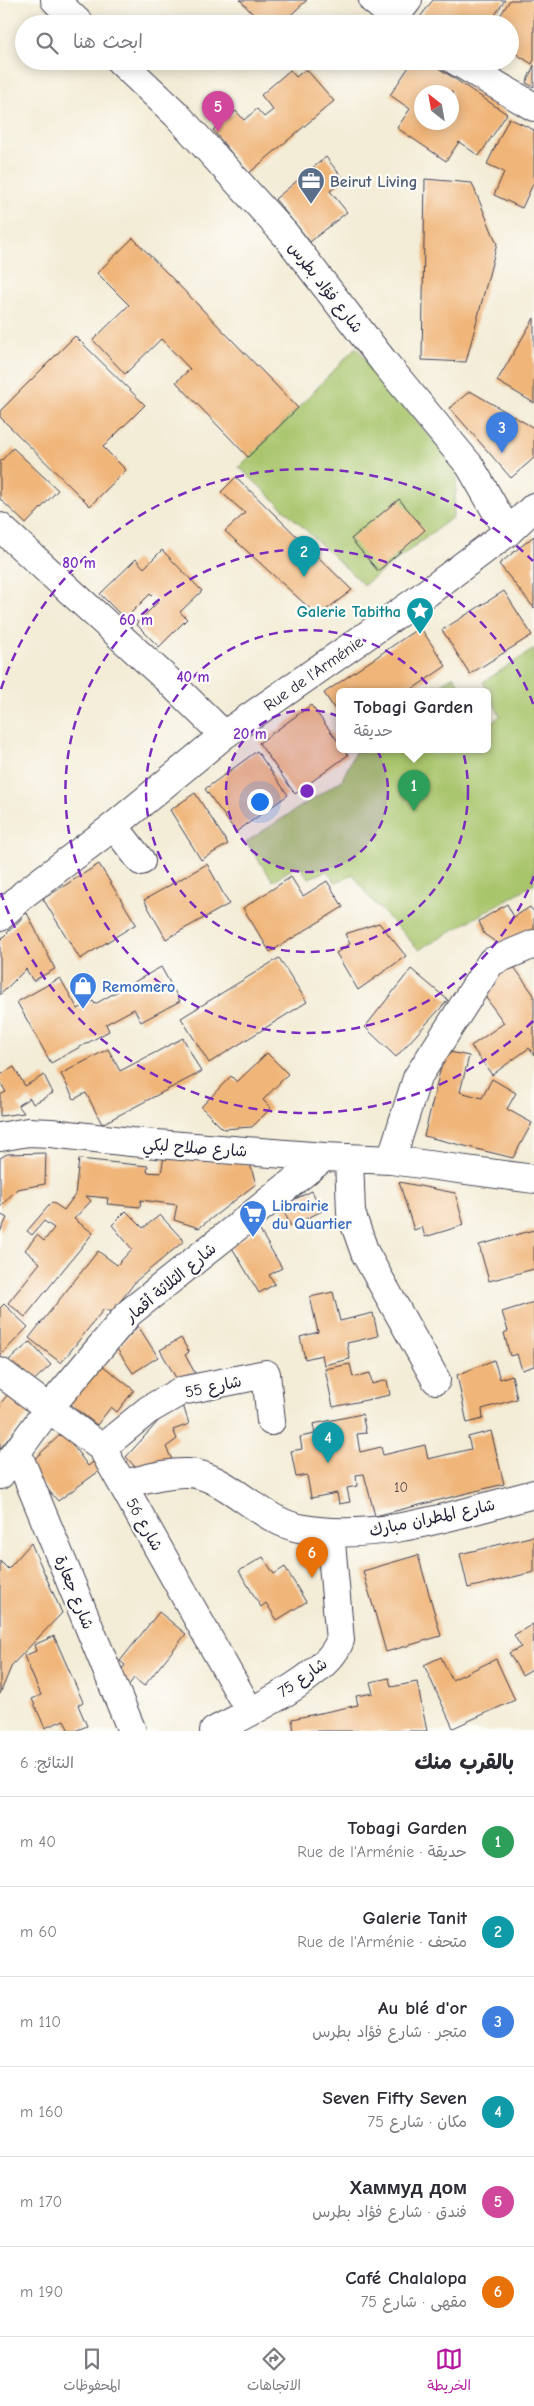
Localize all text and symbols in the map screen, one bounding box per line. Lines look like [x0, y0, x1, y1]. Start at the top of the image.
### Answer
search box [15, 15, 519, 70]
icon: search [33, 29, 61, 57]
text: ابحث هنا [73, 31, 143, 53]
north arrow [414, 85, 459, 130]
pin: 5 [202, 91, 234, 132]
office icon: Beirut Living [296, 166, 326, 205]
place label: Beirut Living [330, 173, 417, 191]
street label: شارع فؤاد بطرس [283, 239, 366, 338]
pin: 3 [486, 412, 518, 453]
pin: 2 [288, 536, 320, 577]
text: 80 m [62, 554, 96, 572]
place icon: Galerie Tabitha [405, 596, 435, 635]
place label: Galerie Tabitha [297, 603, 401, 621]
text: 60 m [119, 611, 153, 629]
street label: Rue de l'Arménie [261, 633, 367, 715]
text: 40 m [177, 668, 210, 686]
popup [336, 688, 491, 753]
text: Tobagi Garden [354, 696, 473, 718]
text: حديقة [354, 722, 393, 740]
text: 20 m [233, 725, 267, 743]
pin: 1 [398, 770, 430, 811]
centre of rings [298, 782, 316, 800]
your location [247, 789, 273, 815]
shop icon: Remomero [68, 971, 98, 1010]
place label: Remomero [102, 978, 175, 996]
street label: شارع صلاح لبكي [142, 1135, 248, 1166]
place label: Librairie du Quartier [272, 1197, 352, 1233]
supermarket icon: Librairie du Quartier [238, 1199, 268, 1238]
street label: شارع الثلاثة أقمار [121, 1240, 221, 1328]
street label: شارع 55 [183, 1372, 244, 1404]
pin: 4 [312, 1422, 344, 1463]
house number: 10 [394, 1479, 408, 1496]
street label: شارع 56 [121, 1495, 166, 1555]
street label: شارع المطران مبارك [368, 1496, 497, 1542]
pin: 6 [296, 1537, 328, 1578]
street label: شارع جعارة [49, 1553, 97, 1633]
street label: شارع 75 [274, 1654, 332, 1703]
text: بالقرب منك [414, 1750, 514, 1774]
text: النتائج: 6 [20, 1754, 74, 1772]
text: Tobagi Garden [348, 1817, 467, 1839]
text: 40 m [20, 1833, 56, 1851]
text: 1 [495, 1833, 501, 1851]
text: حديقة · Rue de l'Arménie [297, 1843, 467, 1861]
text: Galerie Tanit [362, 1907, 467, 1929]
text: 60 m [20, 1923, 57, 1941]
text: 2 [494, 1923, 502, 1941]
text: متحف · Rue de l'Arménie [297, 1933, 467, 1951]
text: Au blé d'or [378, 1997, 467, 2019]
text: 110 m [20, 2013, 61, 2031]
text: 3 [494, 2013, 502, 2031]
text: متجر · شارع فؤاد بطرس [312, 2023, 467, 2041]
text: Seven Fifty Seven [323, 2087, 467, 2109]
text: 160 m [20, 2103, 63, 2121]
text: 4 [494, 2103, 502, 2121]
text: مكان · شارع 75 [368, 2113, 467, 2131]
text: Хаммуд дом [350, 2177, 467, 2199]
text: 170 m [20, 2193, 62, 2211]
text: 5 [494, 2193, 502, 2211]
text: فندق · شارع فؤاد بطرس [312, 2203, 467, 2221]
text: Café Chalalopa [345, 2267, 467, 2289]
text: 190 m [20, 2283, 63, 2301]
text: 6 [494, 2283, 502, 2301]
text: مقهى · شارع 75 [361, 2293, 467, 2311]
tab: المحفوظات [63, 2345, 121, 2398]
tab: الاتجاهات [247, 2345, 301, 2398]
tab: الخريطة [427, 2345, 471, 2398]

